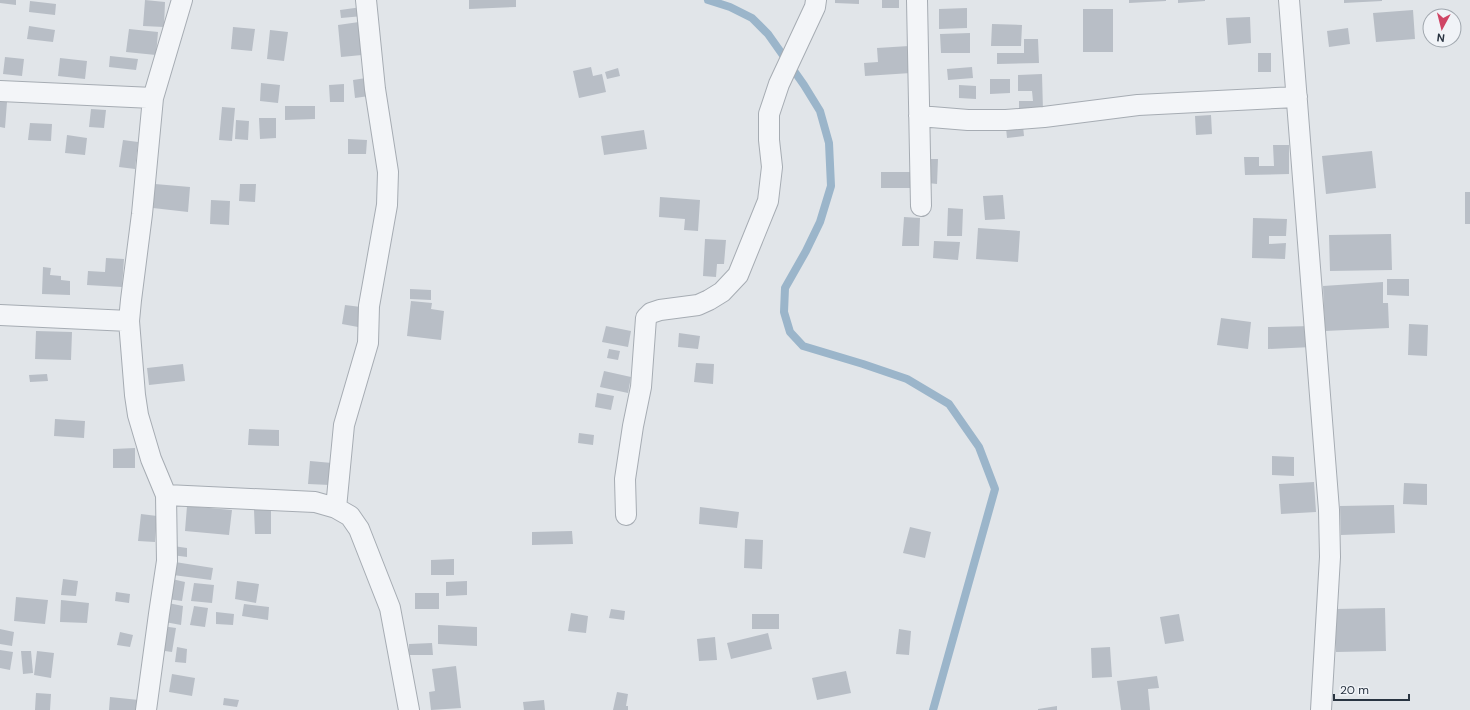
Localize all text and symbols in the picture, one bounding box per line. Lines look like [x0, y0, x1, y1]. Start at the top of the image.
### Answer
north arrow [1422, 8, 1462, 48]
text: N [1436, 30, 1446, 45]
scale bar [1334, 676, 1409, 702]
text: 20 m [1340, 682, 1369, 698]

